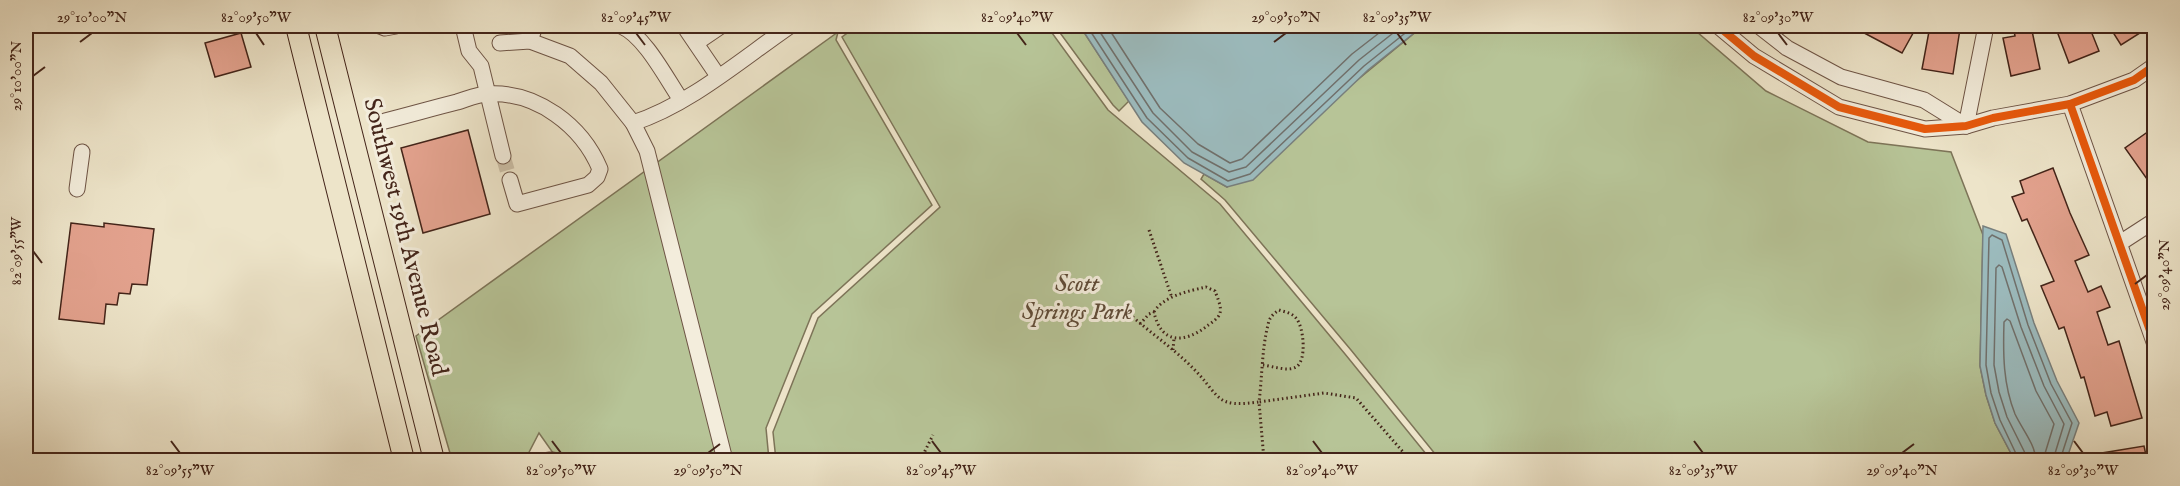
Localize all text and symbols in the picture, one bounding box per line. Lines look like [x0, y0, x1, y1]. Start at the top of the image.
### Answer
text: 29°10'00"N [57, 8, 127, 27]
text: 82°09'50"W [221, 8, 292, 27]
text: 82°09'45"W [601, 8, 672, 27]
text: 82°09'40"W [981, 8, 1054, 27]
text: 29°09'50"N [1251, 8, 1321, 27]
text: 82°09'35"W [1363, 8, 1432, 27]
text: 82°09'30"W [1743, 8, 1814, 27]
text: 29°10'00"N [7, 41, 26, 111]
street label: Southwest 19th Avenue Road [355, 95, 455, 379]
text: 82°09'55"W [7, 216, 26, 285]
text: 29°09'40"N [2155, 239, 2174, 311]
park label: Scott Springs Park [1022, 269, 1133, 328]
text: 82°09'55"W [146, 461, 215, 480]
text: 82°09'50"W [526, 461, 597, 480]
text: 29°09'50"N [673, 461, 743, 480]
text: 82°09'45"W [906, 461, 977, 480]
text: 82°09'40"W [1286, 461, 1359, 480]
text: 82°09'35"W [1669, 461, 1738, 480]
text: 29°09'40"N [1866, 461, 1938, 480]
text: 82°09'30"W [2048, 461, 2119, 480]

